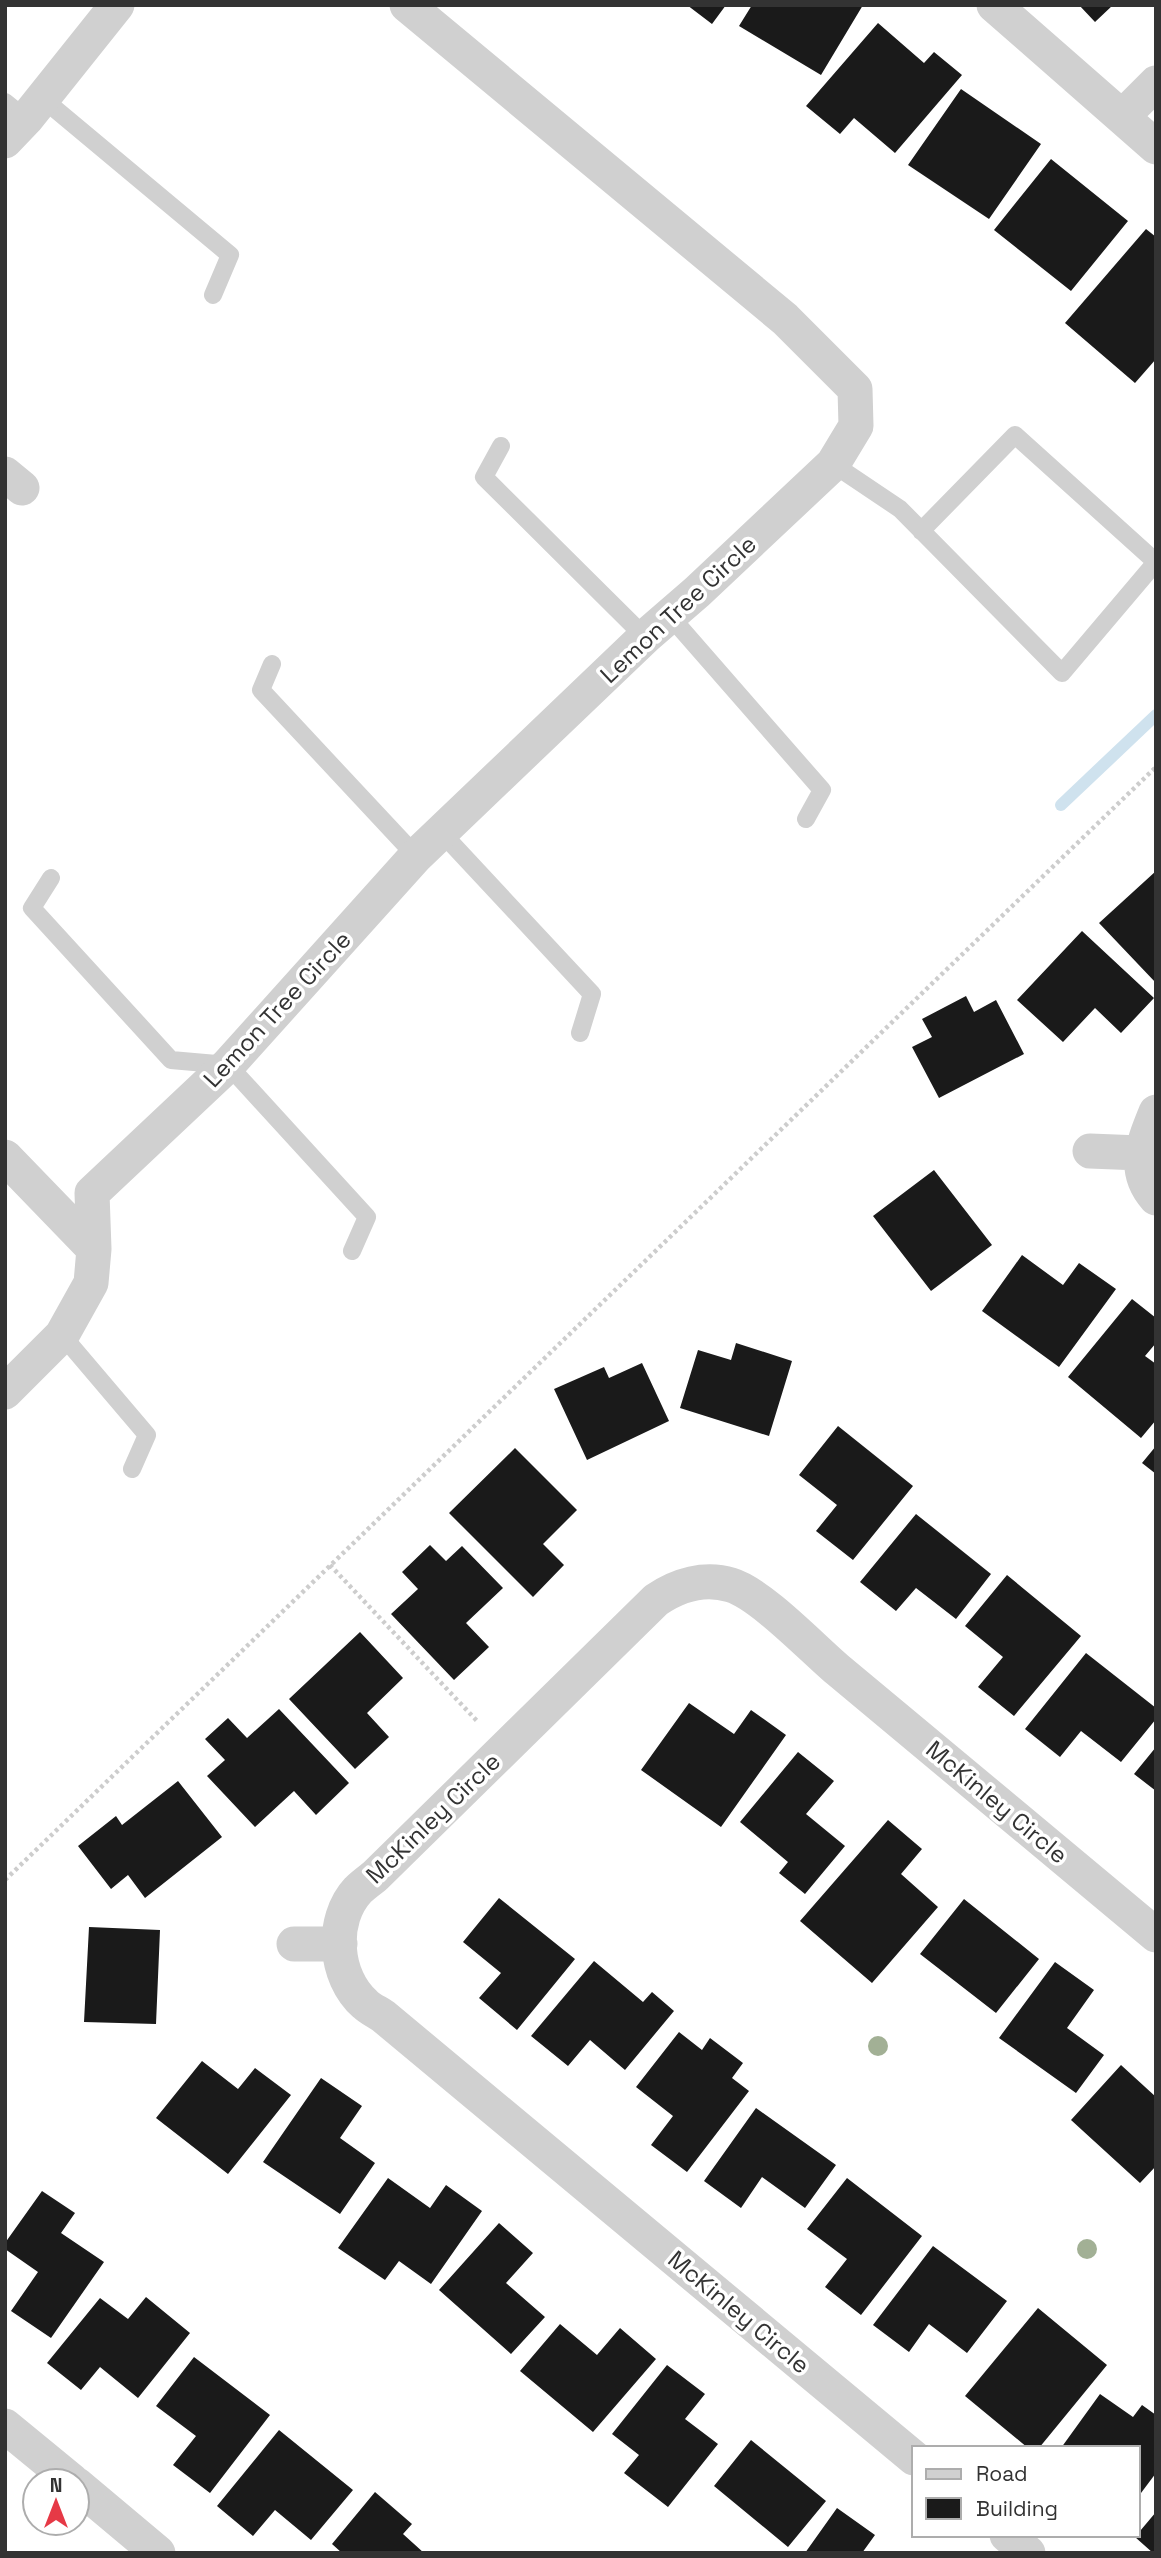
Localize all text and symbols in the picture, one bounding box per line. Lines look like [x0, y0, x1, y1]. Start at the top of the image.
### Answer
street label: Lemon Tree Circle [593, 529, 763, 689]
street label: Lemon Tree Circle [197, 924, 357, 1094]
street label: McKinley Circle [920, 1734, 1074, 1870]
street label: McKinley Circle [359, 1746, 507, 1890]
street label: McKinley Circle [662, 2244, 816, 2380]
legend [912, 2446, 1140, 2537]
text: Road [976, 2460, 1028, 2487]
north arrow [21, 2467, 91, 2537]
text: N [50, 2473, 62, 2498]
text: Building [976, 2495, 1058, 2522]

